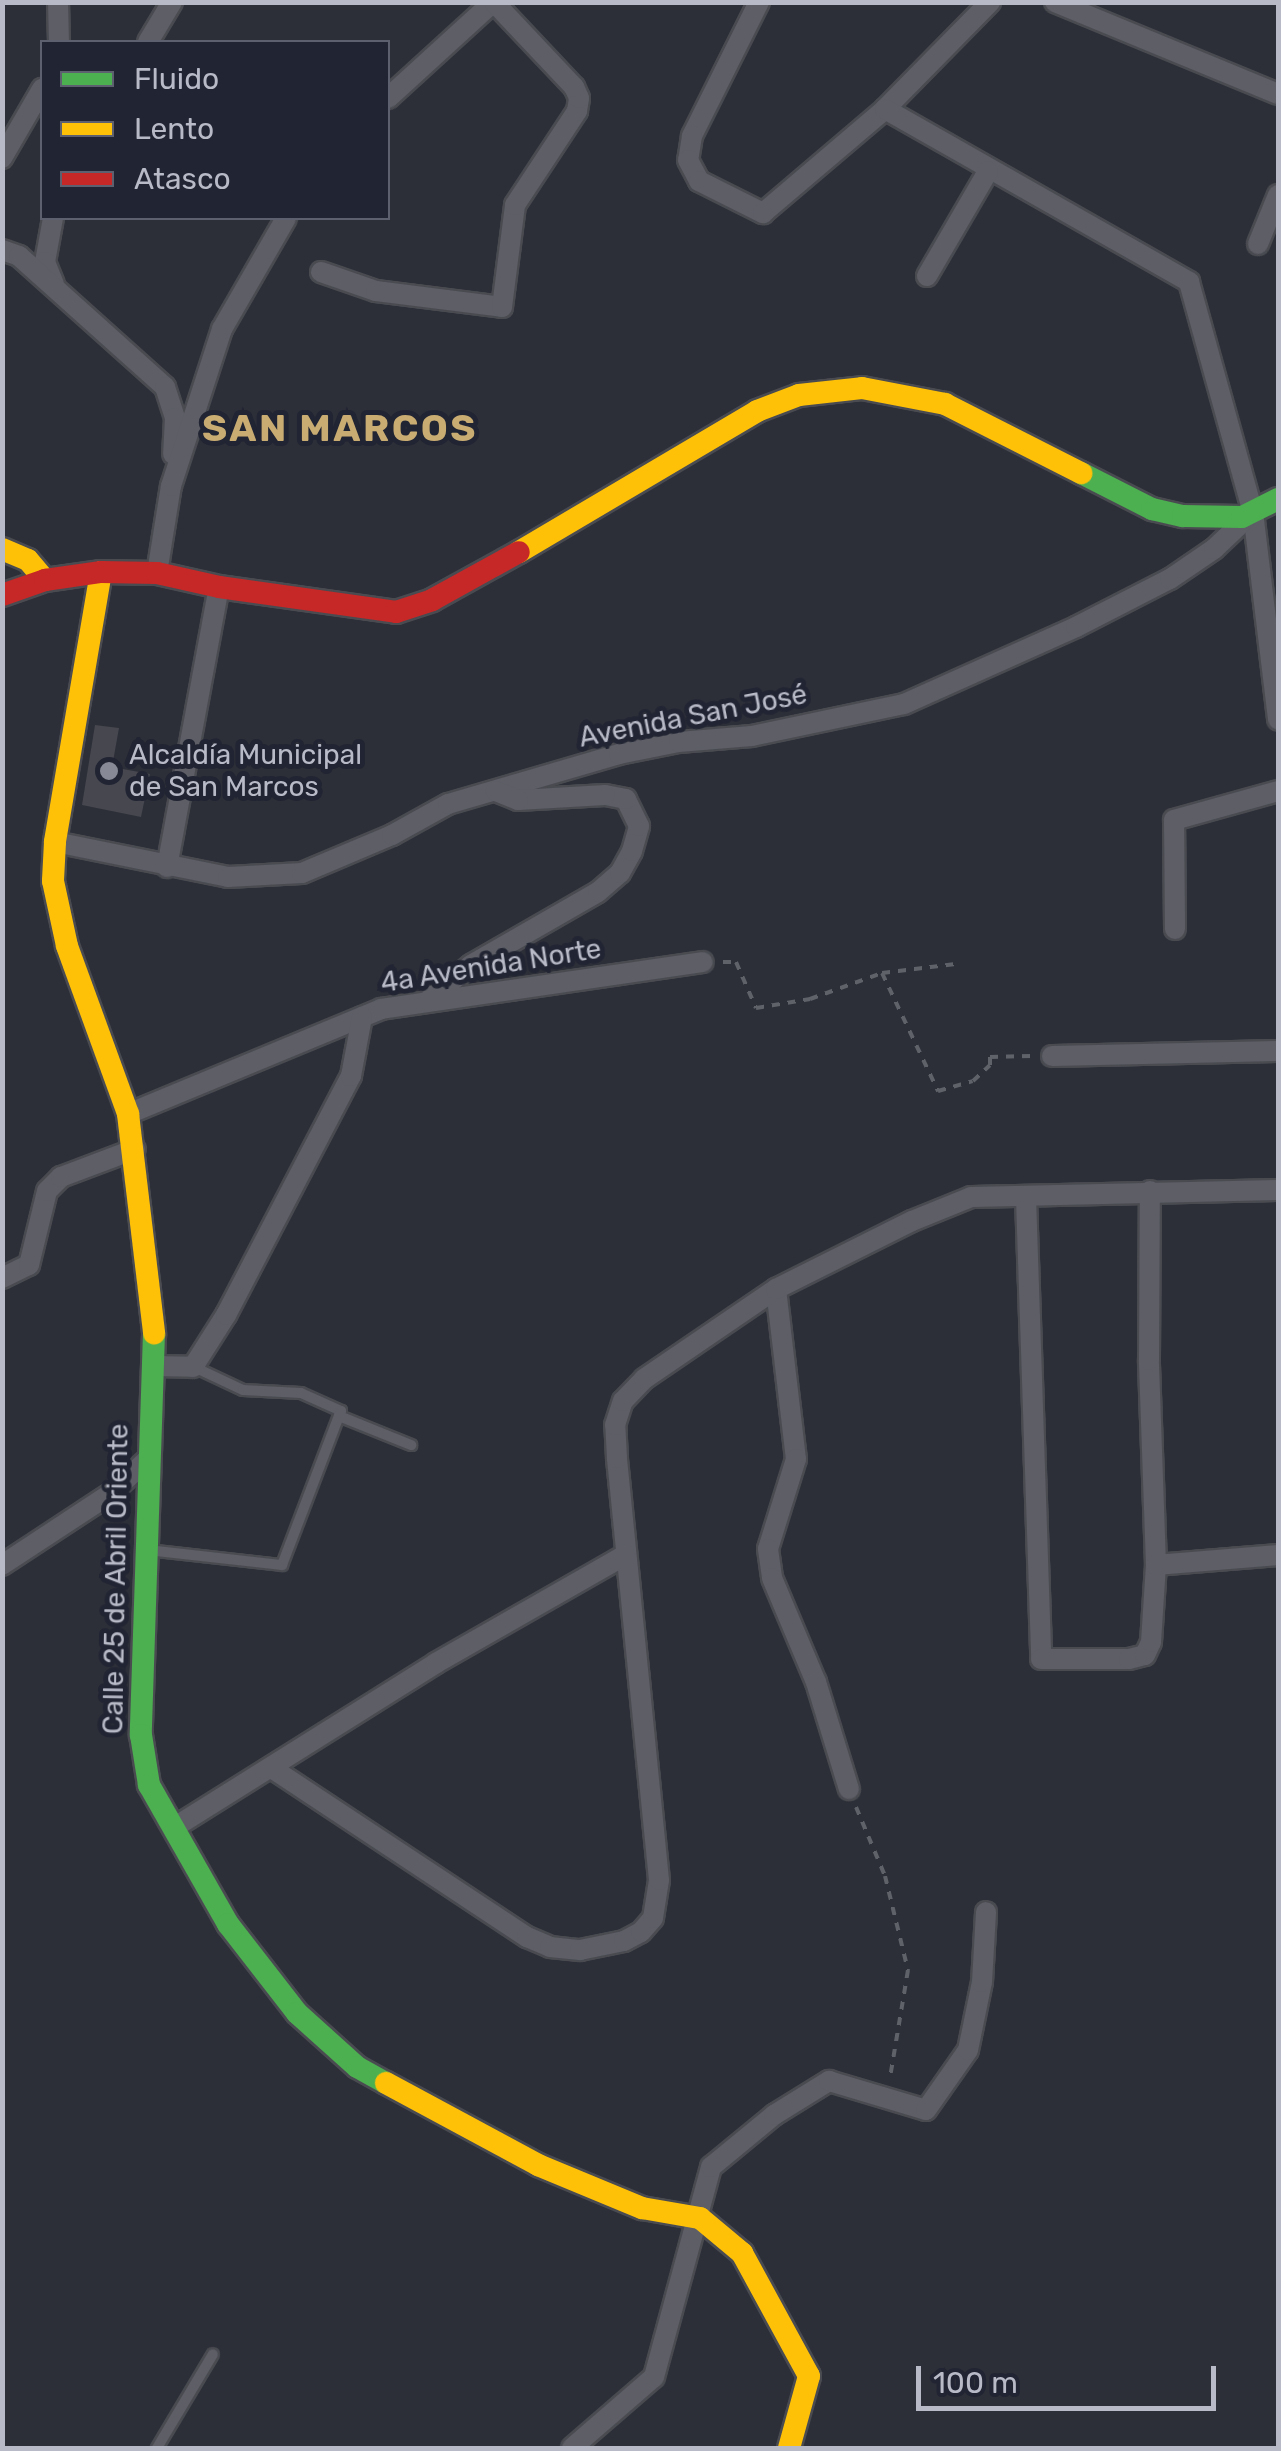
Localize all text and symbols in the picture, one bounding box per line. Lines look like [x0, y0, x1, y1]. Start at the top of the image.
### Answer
legend [40, 40, 390, 220]
text: Fluido [134, 61, 219, 97]
text: Lento [134, 111, 214, 147]
text: Atasco [134, 161, 231, 197]
district label: SAN MARCOS [202, 406, 478, 452]
street label: Avenida San José [576, 677, 810, 755]
place label: Alcaldía Municipal de San Marcos [129, 738, 362, 804]
marker: Alcaldía Municipal de San Marcos [98, 760, 120, 782]
street label: 4a Avenida Norte [378, 932, 604, 1000]
street label: Calle 25 de Abril Oriente [96, 1423, 136, 1735]
scale bar [921, 2346, 1221, 2408]
text: 100 m [933, 2365, 1018, 2401]

